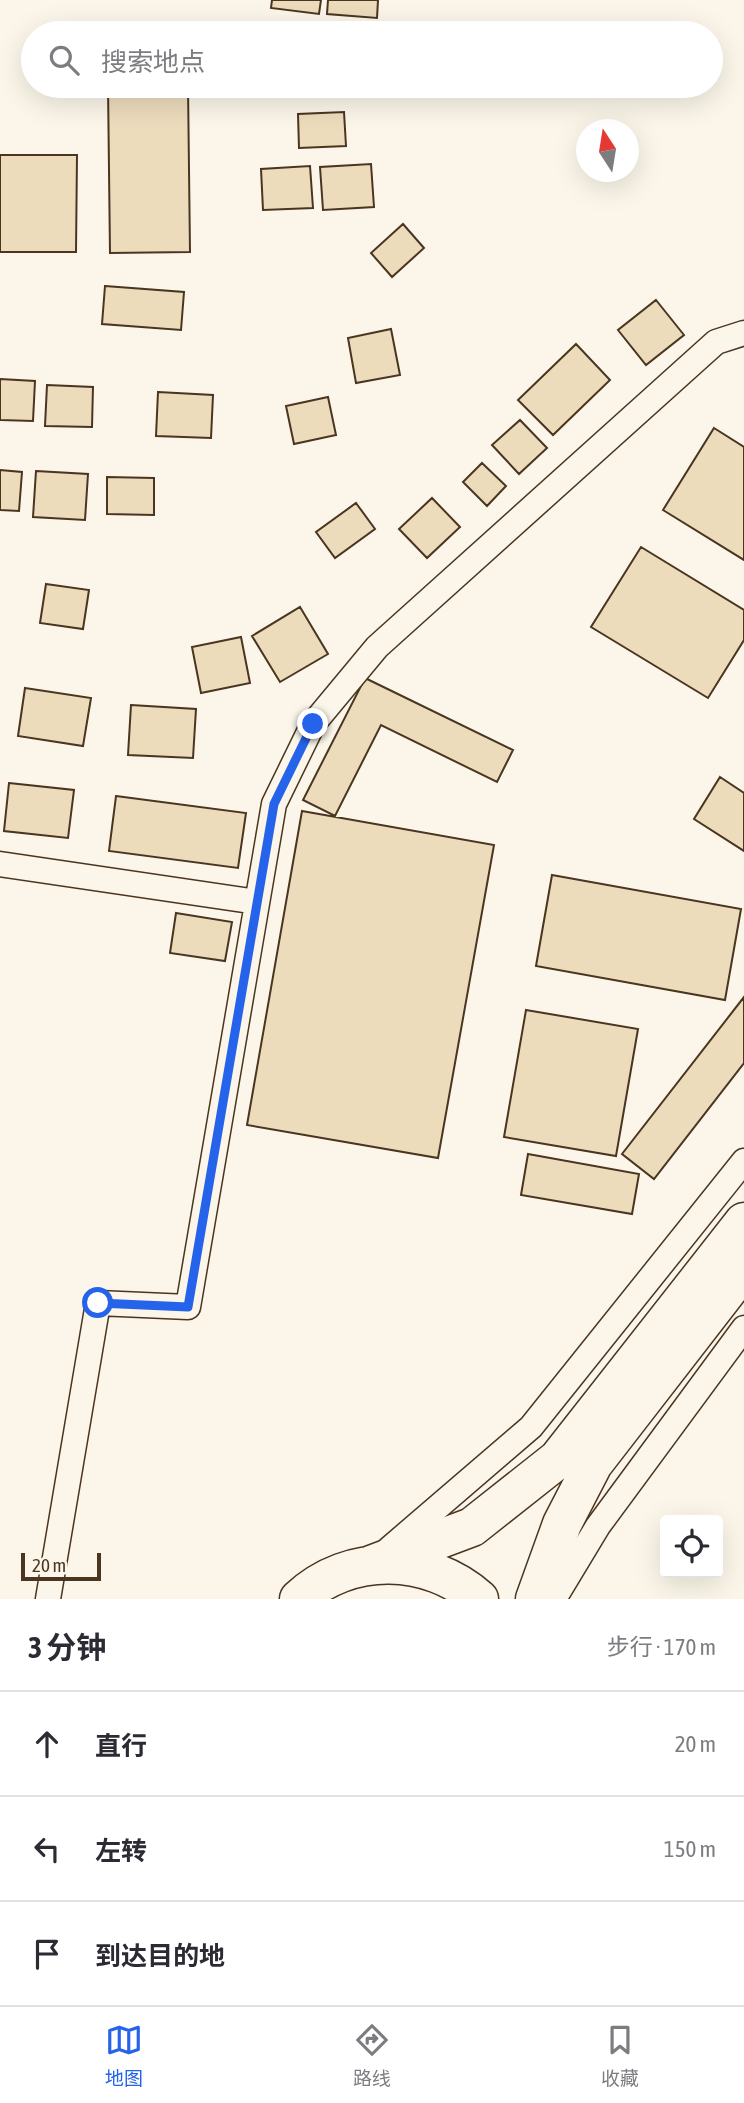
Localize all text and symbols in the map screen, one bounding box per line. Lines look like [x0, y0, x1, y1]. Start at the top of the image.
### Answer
search box [21, 21, 723, 98]
icon: search [45, 41, 83, 79]
text: 搜索地点 [101, 47, 205, 77]
north arrow [576, 119, 639, 182]
route end [297, 708, 328, 739]
route start [82, 1287, 113, 1318]
map controls [660, 1515, 723, 1578]
button: locate [660, 1515, 723, 1578]
scale bar [21, 1550, 102, 1582]
text: 20 m [32, 1554, 66, 1576]
text: 3 分钟 [28, 1630, 106, 1664]
text: 步行 · 170 m [607, 1634, 716, 1660]
icon: ahead [28, 1725, 66, 1763]
text: 直行 [95, 1731, 147, 1761]
text: 20 m [675, 1731, 716, 1757]
icon: left [28, 1830, 66, 1868]
text: 左转 [95, 1836, 147, 1866]
text: 150 m [664, 1836, 716, 1862]
icon: arrive [28, 1935, 66, 1973]
text: 到达目的地 [95, 1941, 225, 1971]
tab: 地图 [105, 2021, 143, 2090]
tab: 路线 [353, 2021, 391, 2090]
tab: 收藏 [601, 2021, 639, 2090]

